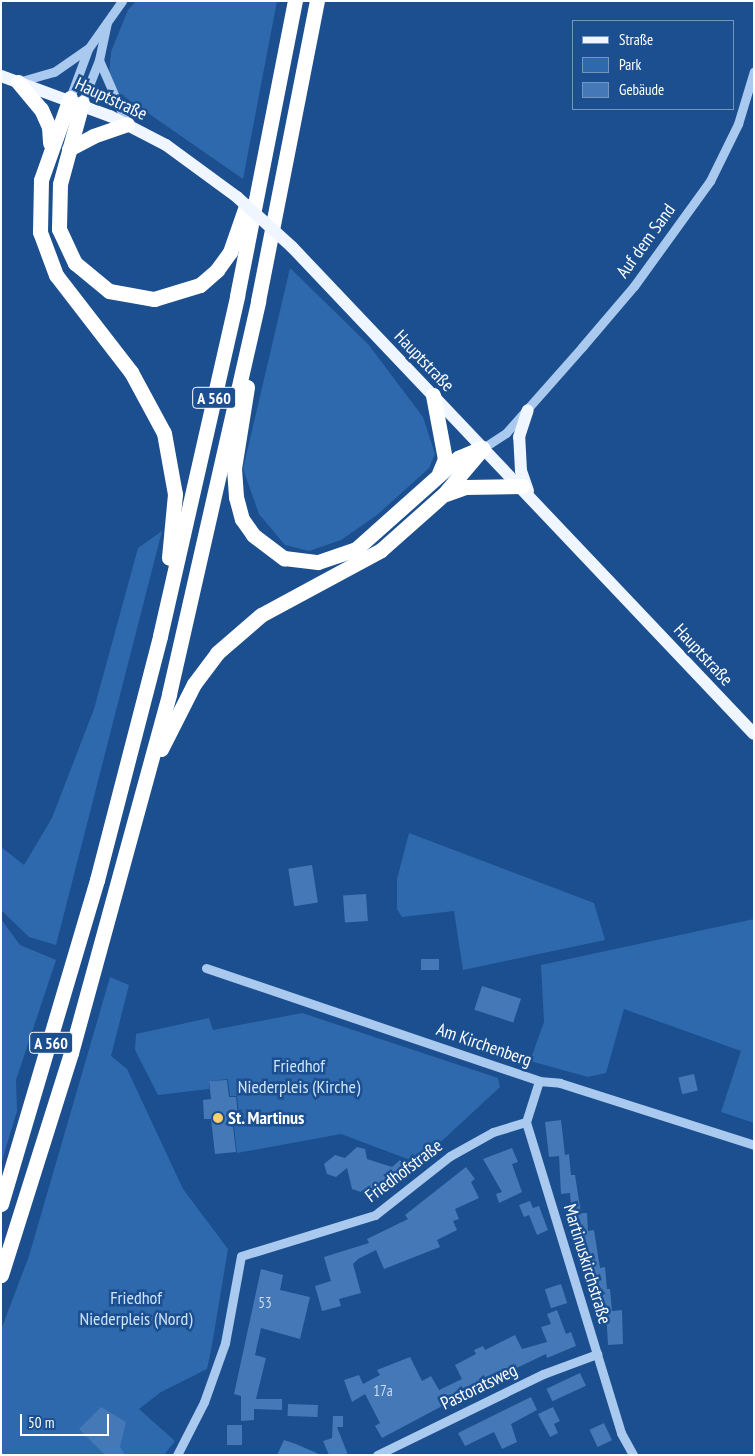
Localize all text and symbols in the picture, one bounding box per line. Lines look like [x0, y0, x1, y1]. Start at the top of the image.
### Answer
legend [572, 20, 735, 110]
text: Straße [619, 30, 653, 49]
text: Park [619, 55, 641, 74]
street label: Hauptstraße [72, 73, 150, 125]
text: Gebäude [619, 80, 664, 99]
street label: Auf dem Sand [612, 200, 680, 282]
street label: Hauptstraße [390, 326, 458, 396]
road number: A 560 [192, 384, 236, 412]
street label: Hauptstraße [669, 620, 737, 690]
street label: Am Kirchenberg [434, 1019, 534, 1071]
road number: A 560 [28, 1030, 74, 1056]
park label: Friedhof Niederpleis (Kirche) [238, 1056, 360, 1098]
place label: St. Martinus [228, 1107, 305, 1129]
marker: St. Martinus [212, 1112, 224, 1124]
street label: Friedhofstraße [361, 1135, 447, 1207]
street label: Martinuskirchstraße [559, 1201, 615, 1327]
park label: Friedhof Niederpleis (Nord) [79, 1288, 193, 1330]
house number: 53 [258, 1294, 272, 1312]
street label: Pastoratsweg [437, 1359, 521, 1415]
house number: 17a [373, 1382, 393, 1400]
scale bar [22, 1404, 111, 1436]
text: 50 m [28, 1413, 54, 1432]

